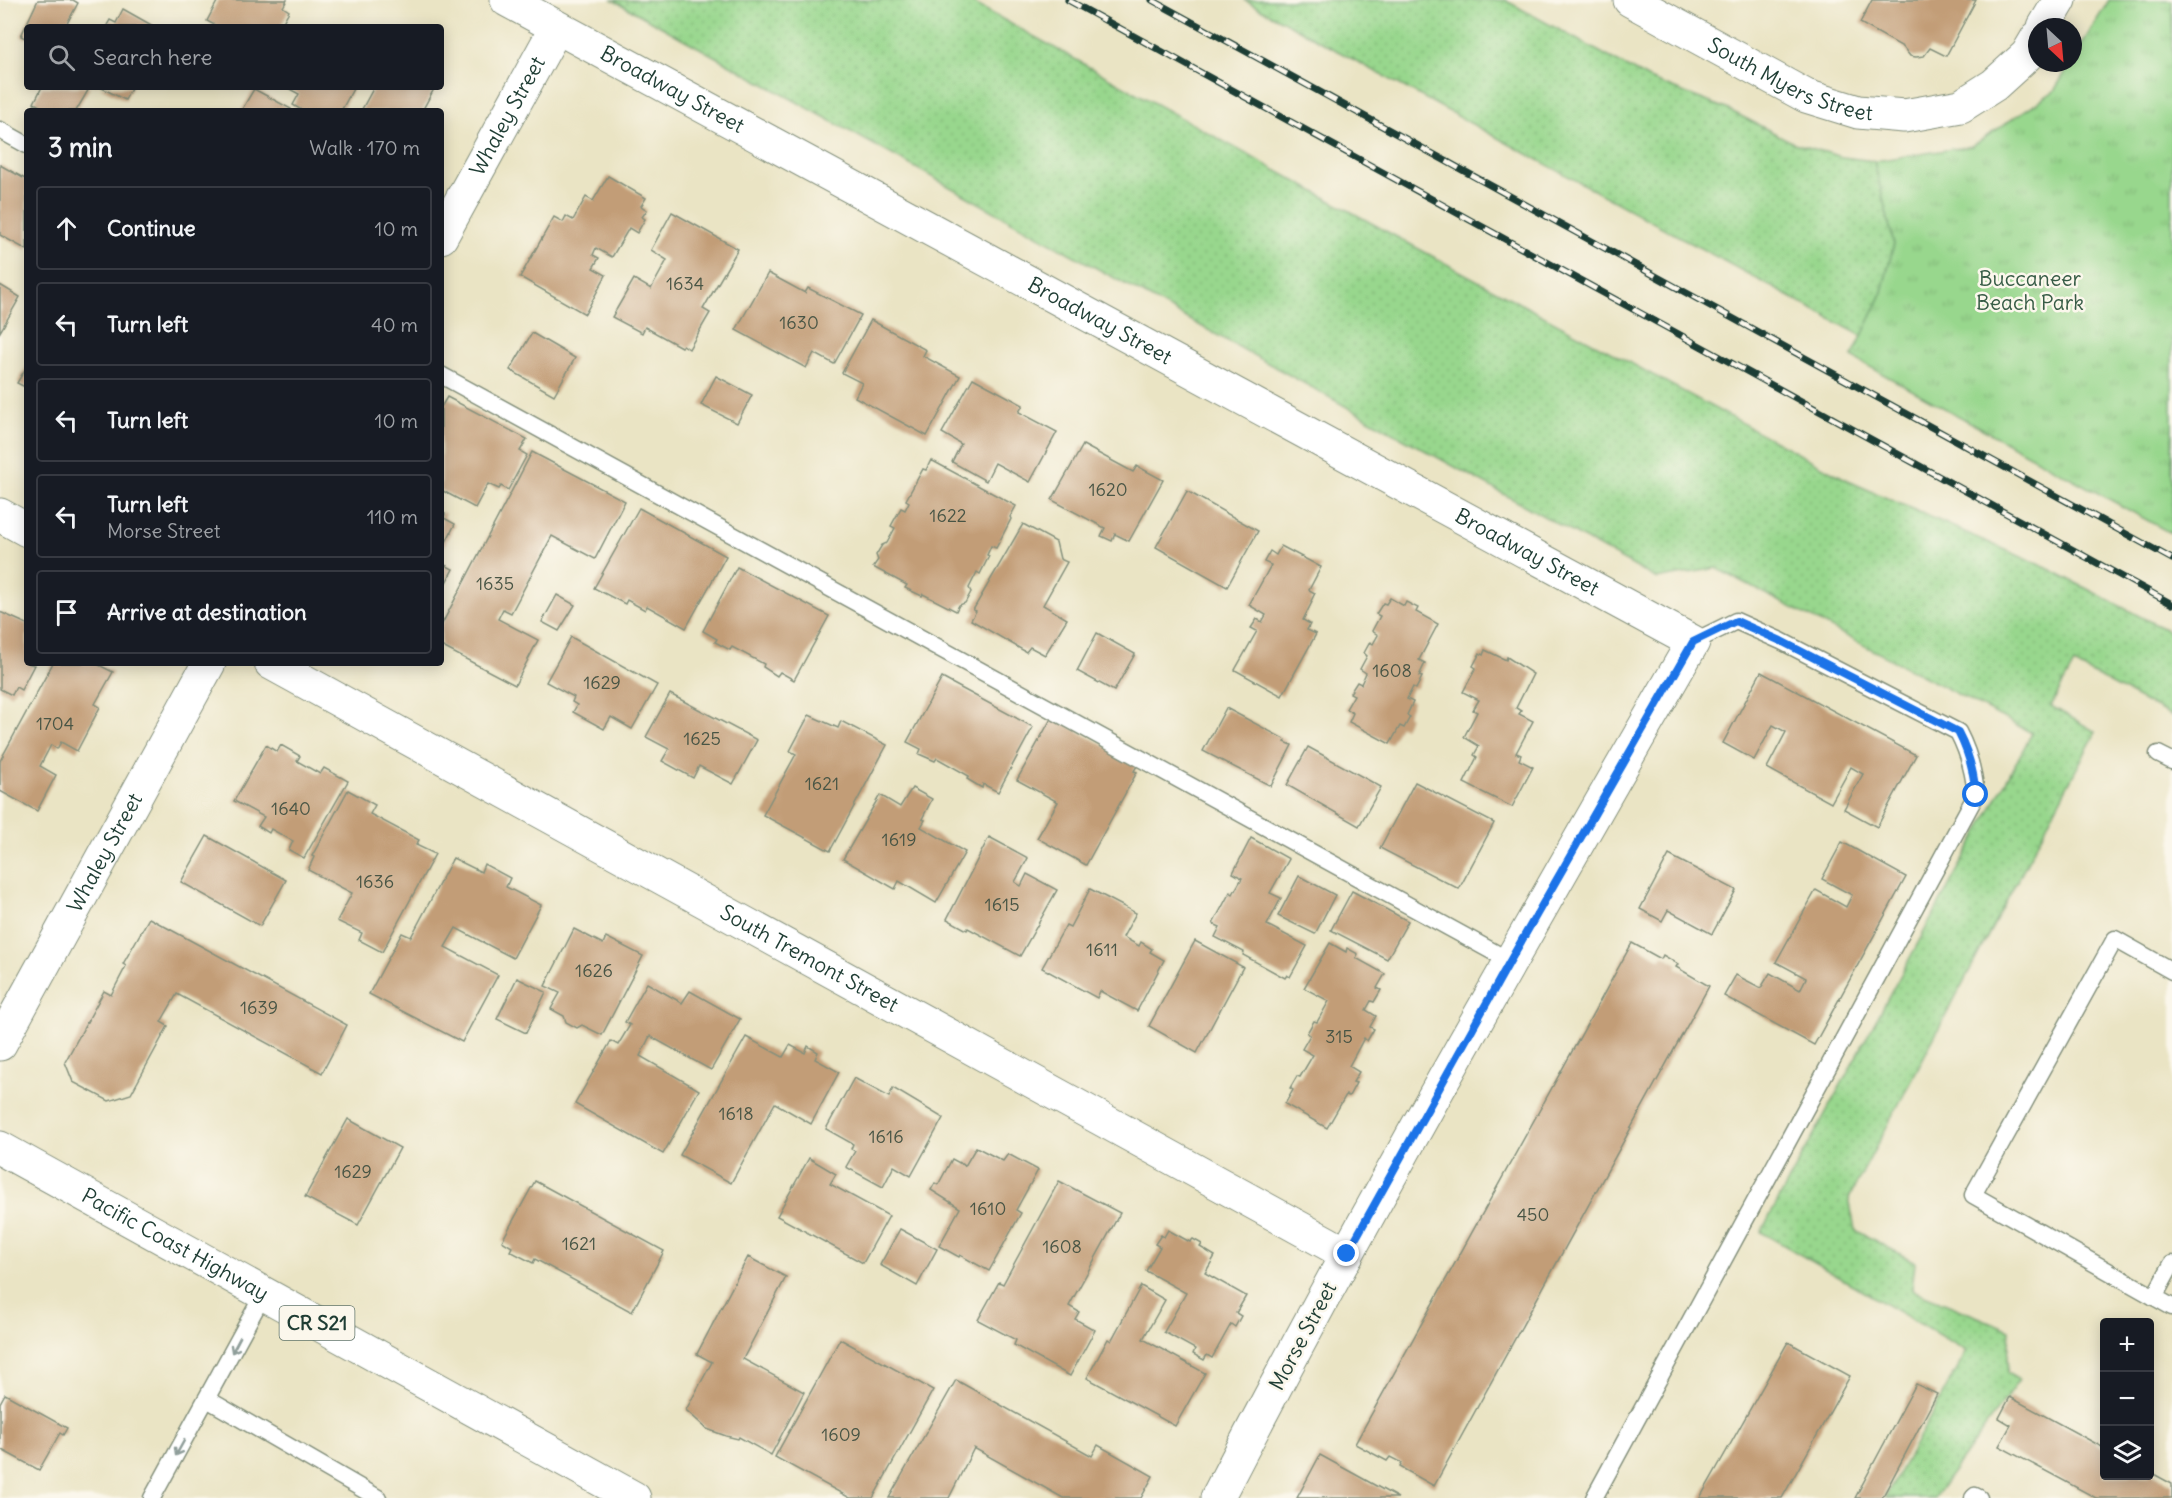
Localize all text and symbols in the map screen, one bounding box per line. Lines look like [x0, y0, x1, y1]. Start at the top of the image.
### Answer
north arrow [2028, 18, 2082, 72]
search box [24, 24, 444, 90]
street label: South Myers Street [1703, 31, 1874, 126]
street label: Broadway Street [596, 39, 749, 139]
icon: search [45, 41, 78, 74]
text: Search here [93, 43, 212, 71]
street label: Whaley Street [463, 51, 551, 180]
text: 3 min [48, 131, 113, 164]
text: Walk · 170 m [309, 135, 420, 160]
icon: ahead [50, 212, 83, 245]
text: Continue [107, 214, 196, 242]
text: 10 m [375, 216, 418, 241]
park label: Buccaneer Beach Park [1976, 265, 2084, 316]
street label: Broadway Street [1023, 271, 1177, 370]
house number: 1634 [666, 272, 704, 295]
icon: left [50, 308, 83, 341]
text: Turn left [107, 310, 188, 338]
house number: 1630 [779, 311, 819, 334]
text: 40 m [371, 312, 418, 337]
icon: left [50, 404, 83, 437]
text: Turn left [107, 406, 188, 434]
text: 10 m [375, 408, 418, 433]
house number: 1620 [1088, 478, 1128, 501]
text: Turn left [107, 490, 188, 518]
icon: left [50, 500, 83, 533]
street label: Broadway Street [1451, 502, 1604, 602]
text: 110 m [367, 504, 418, 529]
house number: 1622 [929, 504, 967, 527]
text: Morse Street [107, 518, 220, 543]
house number: 1635 [476, 572, 514, 595]
icon: arrive [50, 596, 83, 629]
text: Arrive at destination [107, 598, 307, 626]
house number: 1608 [1372, 659, 1412, 682]
house number: 1629 [583, 671, 621, 694]
house number: 1704 [36, 712, 74, 735]
house number: 1625 [683, 727, 721, 750]
house number: 1621 [805, 772, 839, 795]
route start [1962, 781, 1988, 807]
street label: Whaley Street [61, 788, 148, 917]
house number: 1640 [271, 797, 311, 820]
house number: 1619 [881, 828, 917, 851]
house number: 1636 [356, 870, 394, 893]
house number: 1615 [984, 893, 1020, 916]
street label: South Tremont Street [716, 898, 903, 1018]
house number: 1611 [1086, 938, 1118, 961]
house number: 1626 [575, 959, 613, 982]
house number: 1639 [240, 996, 278, 1019]
house number: 315 [1325, 1025, 1353, 1048]
house number: 1618 [718, 1102, 754, 1125]
house number: 1616 [868, 1125, 904, 1148]
house number: 1629 [334, 1160, 372, 1183]
street label: Pacific Coast Highway [77, 1182, 274, 1307]
house number: 1610 [970, 1197, 1006, 1220]
house number: 450 [1517, 1203, 1549, 1226]
house number: 1621 [562, 1232, 596, 1255]
house number: 1608 [1042, 1235, 1082, 1258]
route end [1333, 1240, 1359, 1266]
street label: Morse Street [1263, 1277, 1342, 1395]
road number: CR S21 [280, 1306, 354, 1340]
map controls [2100, 1318, 2154, 1480]
button: + [2100, 1318, 2154, 1372]
one-way arrow [230, 1336, 242, 1353]
button: − [2100, 1372, 2154, 1426]
house number: 1609 [821, 1423, 861, 1446]
button: layers [2100, 1426, 2154, 1480]
one-way arrow [174, 1439, 185, 1457]

